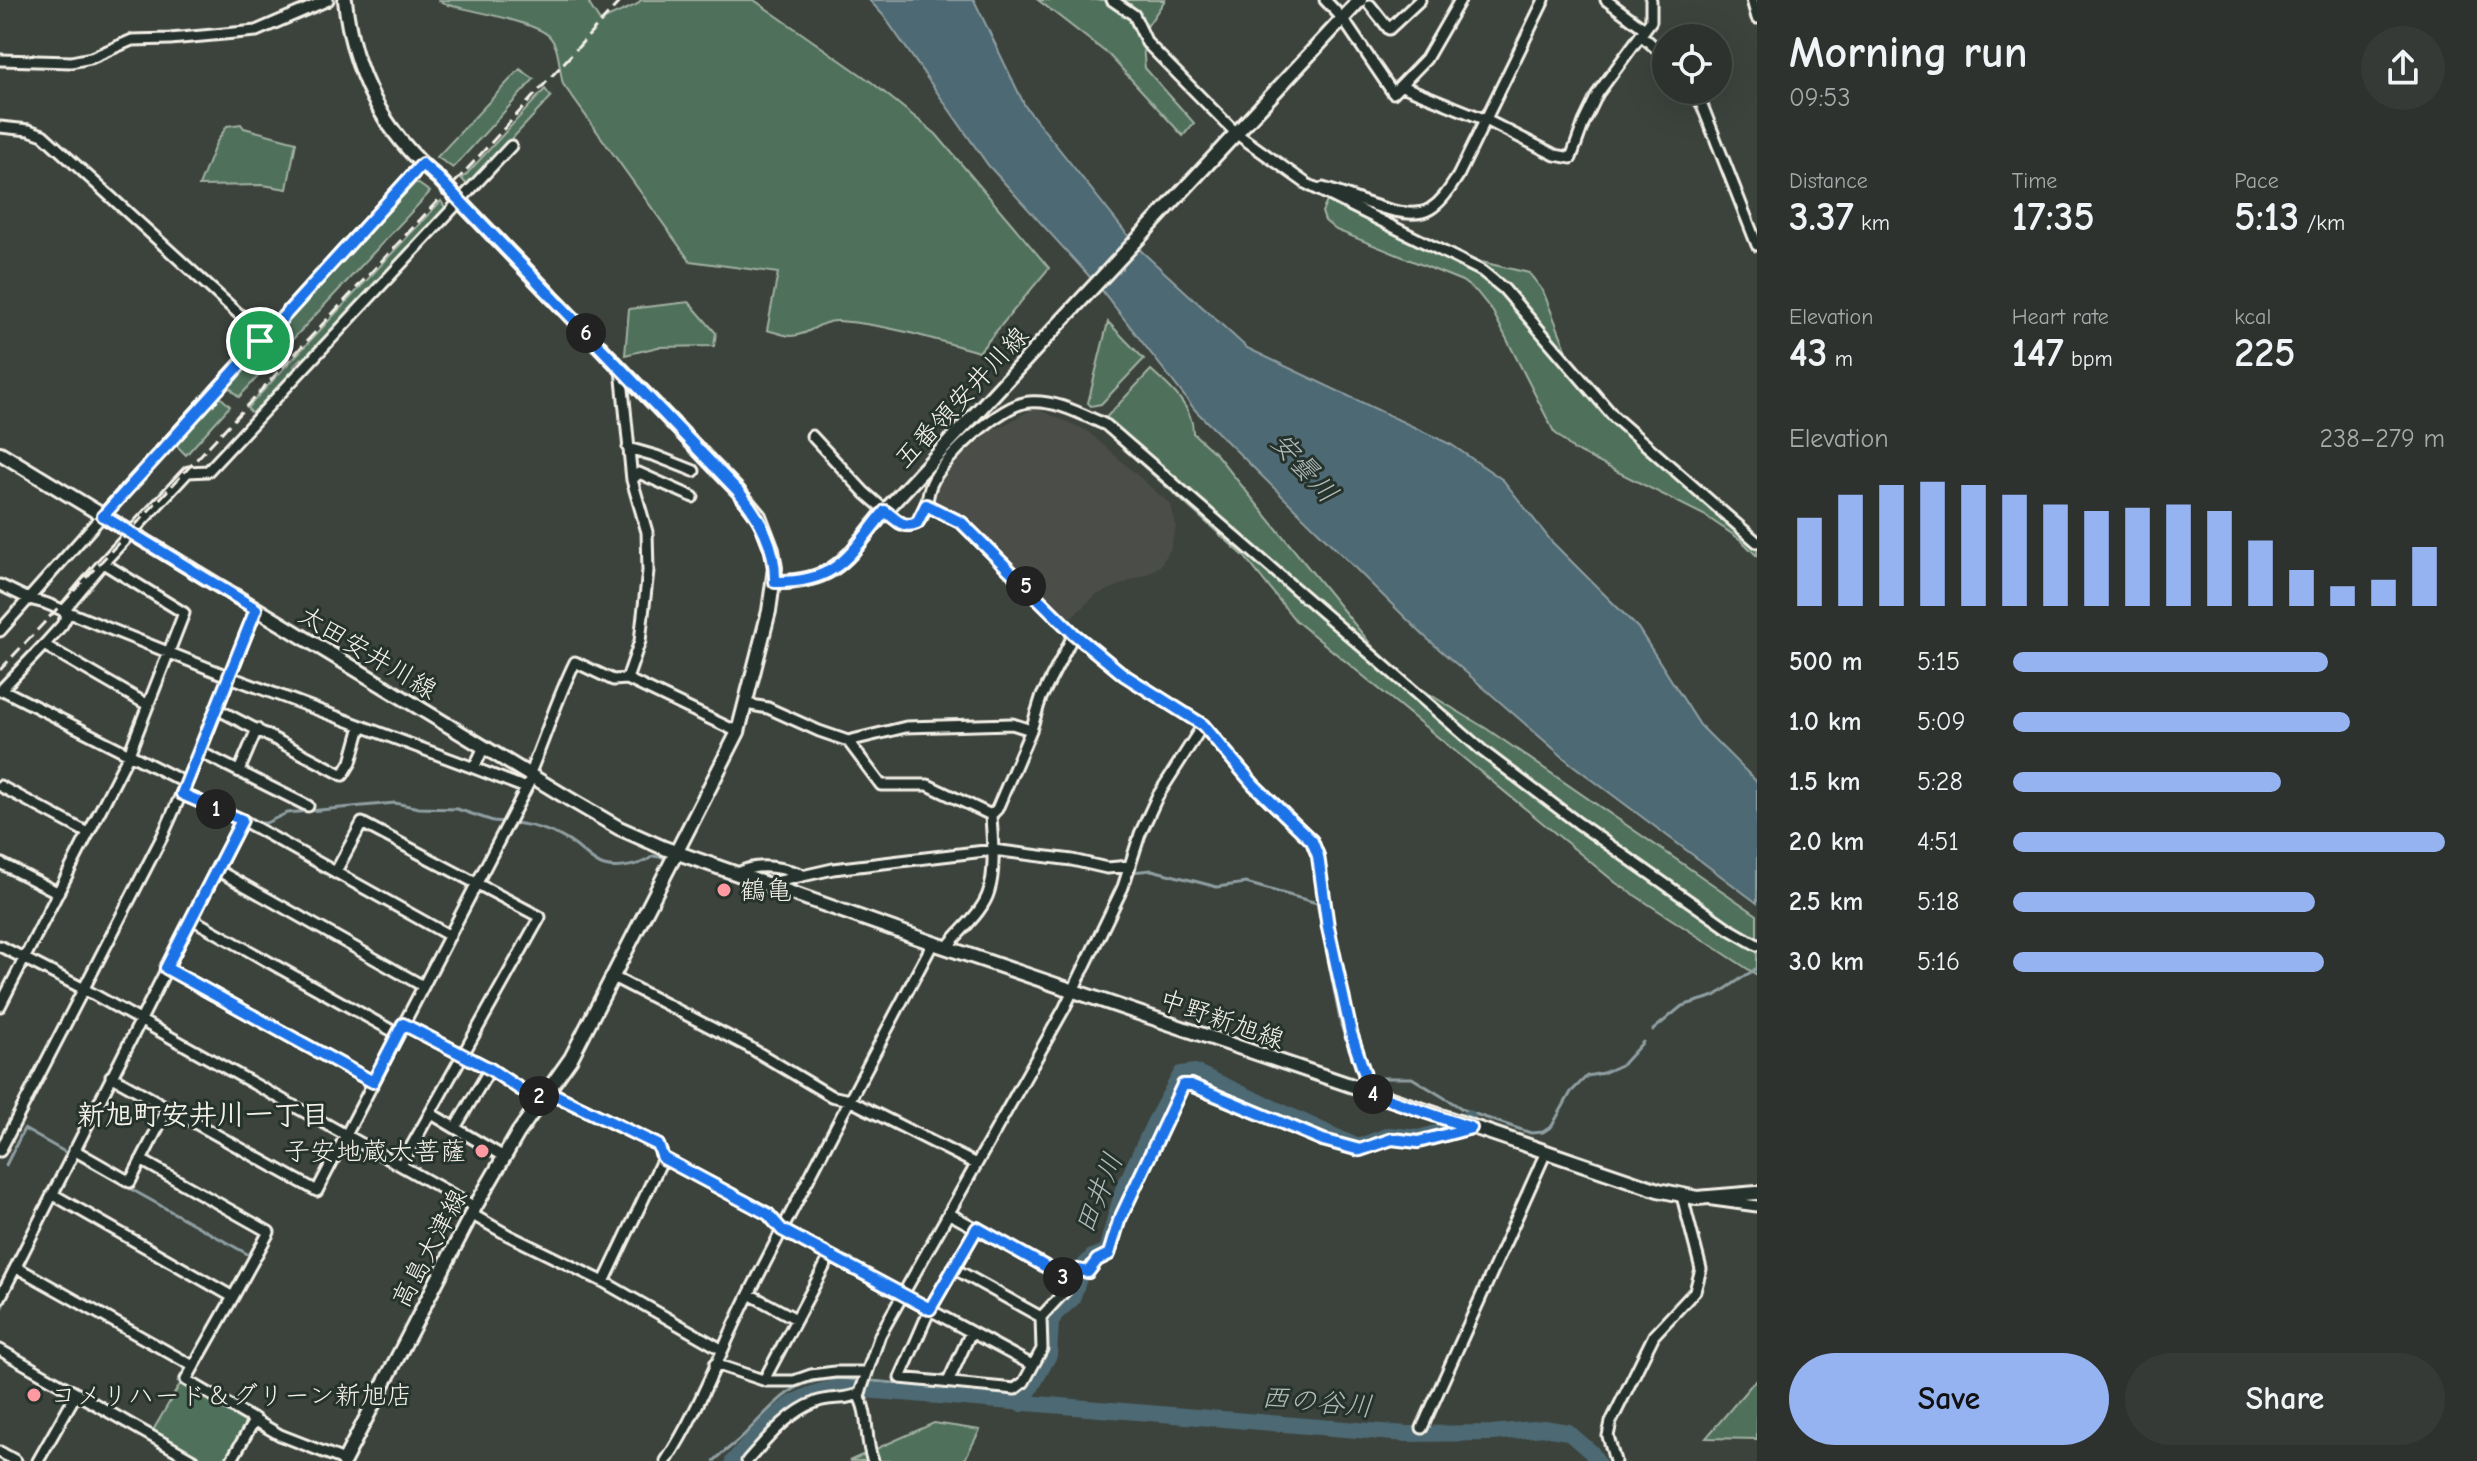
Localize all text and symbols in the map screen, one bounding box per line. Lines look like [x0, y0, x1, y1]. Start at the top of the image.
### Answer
map controls [1652, 24, 1732, 104]
button: locate [1652, 24, 1732, 104]
button: share [2361, 26, 2445, 110]
text: Morning run [1789, 27, 2028, 78]
text: 09:53 [1789, 83, 1851, 113]
text: Distance [1789, 168, 1868, 194]
text: Time [2012, 168, 2057, 194]
text: Pace [2234, 168, 2279, 194]
text: 3.37 [1789, 194, 1854, 240]
text: 17:35 [2012, 194, 2095, 240]
text: 5:13 [2234, 194, 2299, 240]
text: km [1854, 210, 1890, 236]
text: /km [2299, 210, 2345, 236]
text: Elevation [1789, 304, 1873, 330]
text: Heart rate [2012, 304, 2109, 330]
text: kcal [2234, 304, 2271, 330]
pin [226, 307, 294, 375]
pin: 6 [566, 313, 606, 353]
icon: arrive [238, 319, 282, 363]
text: 6 [580, 320, 592, 346]
street label: 五番領安井川線 [889, 321, 1035, 474]
text: 43 [1789, 330, 1827, 376]
text: 147 [2012, 330, 2064, 376]
text: 225 [2234, 330, 2295, 376]
text: m [1827, 346, 1853, 372]
text: bpm [2064, 346, 2113, 372]
text: Elevation [1789, 424, 1889, 454]
text: 238–279 m [2319, 424, 2445, 454]
water label: 安曇川 [1264, 426, 1344, 510]
pin: 5 [1006, 566, 1046, 606]
text: 5 [1020, 573, 1032, 599]
street label: 太田安井川線 [293, 600, 442, 706]
text: 500 m [1789, 647, 1863, 677]
text: 5:15 [1917, 647, 1960, 677]
text: 1.0 km [1789, 707, 1861, 737]
text: 5:09 [1917, 707, 1965, 737]
text: 1.5 km [1789, 767, 1860, 797]
text: 5:28 [1917, 767, 1963, 797]
pin: 1 [196, 789, 236, 829]
text: 1 [212, 796, 220, 822]
text: 2.0 km [1789, 827, 1864, 857]
text: 4:51 [1917, 827, 1959, 857]
place label: 鶴亀 [740, 876, 792, 906]
marker: 鶴亀 [715, 881, 733, 899]
text: 2.5 km [1789, 887, 1863, 917]
text: 5:18 [1917, 887, 1959, 917]
text: 3.0 km [1789, 947, 1864, 977]
text: 5:16 [1917, 947, 1960, 977]
street label: 中野新旭線 [1155, 985, 1288, 1055]
pin: 4 [1353, 1074, 1393, 1114]
pin: 2 [519, 1076, 559, 1116]
text: 4 [1368, 1081, 1378, 1107]
text: 2 [534, 1083, 544, 1109]
district label: 新旭町安井川一丁目 [77, 1099, 329, 1131]
place label: 子安地蔵大菩薩 [284, 1137, 466, 1167]
marker: 子安地蔵大菩薩 [473, 1142, 491, 1160]
water label: 田井川 [1068, 1148, 1129, 1238]
street label: 高島大津線 [386, 1184, 474, 1313]
pin: 3 [1043, 1257, 1083, 1297]
text: 3 [1058, 1264, 1068, 1290]
button: Save [1789, 1353, 2109, 1445]
button: Share [2125, 1353, 2445, 1445]
place label: コメリハード＆グリーン新旭店 [50, 1381, 412, 1411]
water label: 西の谷川 [1260, 1381, 1374, 1423]
marker: コメリハード＆グリーン新旭店 [25, 1386, 43, 1404]

